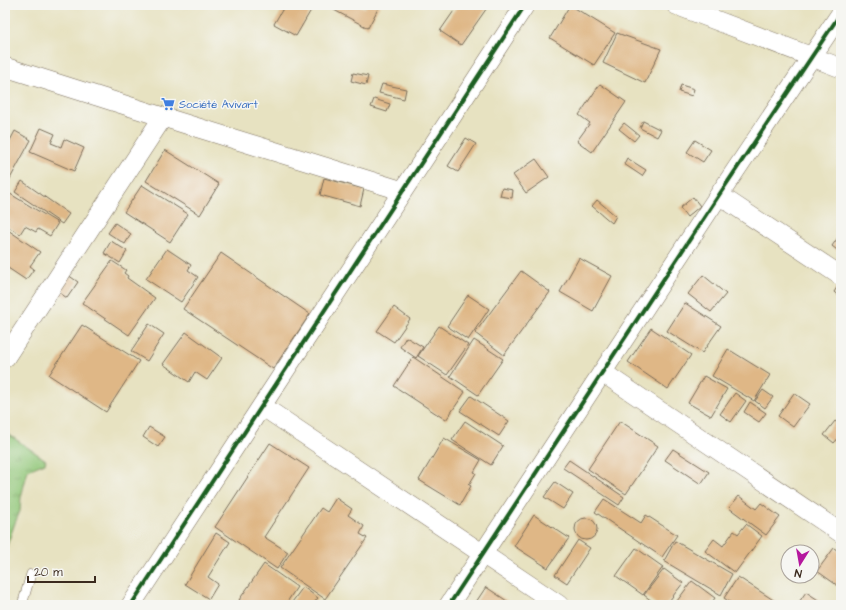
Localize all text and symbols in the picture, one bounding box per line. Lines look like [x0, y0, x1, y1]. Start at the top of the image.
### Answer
supermarket icon: Société Avivart [160, 96, 176, 112]
place label: Société Avivart [179, 97, 258, 112]
north arrow [780, 544, 820, 584]
scale bar [28, 558, 95, 584]
text: 20 m [34, 564, 63, 581]
text: N [793, 565, 803, 581]

